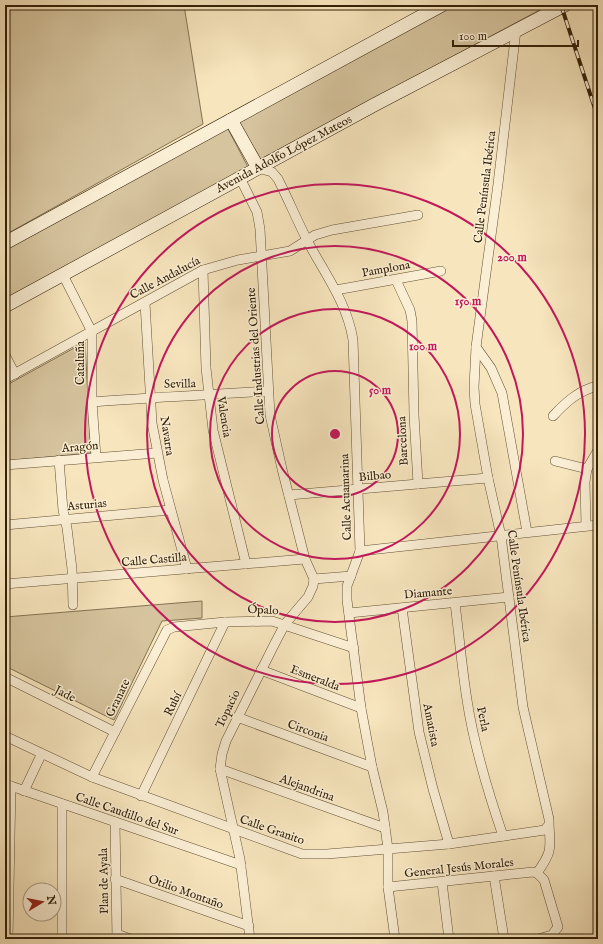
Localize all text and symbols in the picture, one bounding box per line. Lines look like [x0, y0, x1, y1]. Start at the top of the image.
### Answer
scale bar [453, 22, 578, 48]
text: 100 m [459, 29, 487, 44]
street label: Avenida Adolfo López Mateos [212, 112, 355, 198]
street label: Calle Península Ibérica [471, 129, 499, 244]
text: 200 m [497, 250, 527, 265]
street label: Calle Andalucía [127, 253, 203, 303]
street label: Pamplona [361, 257, 412, 282]
street label: Calle Industrias del Oriente [244, 286, 268, 425]
text: 150 m [455, 294, 482, 309]
text: 100 m [409, 339, 438, 354]
street label: Cataluña [73, 340, 88, 385]
street label: Sevilla [164, 376, 197, 392]
text: 50 m [369, 383, 392, 398]
street label: Valencia [213, 395, 235, 439]
street label: Navarra [156, 415, 178, 458]
street label: Barcelona [394, 415, 412, 466]
centre of rings [328, 427, 342, 441]
street label: Aragón [60, 438, 100, 456]
street label: Calle Acuamarina [337, 453, 355, 541]
street label: Bilbao [358, 467, 392, 485]
street label: Asturias [66, 496, 107, 514]
street label: Calle Península Ibérica [504, 529, 534, 644]
street label: Calle Castilla [121, 550, 188, 570]
street label: Diamante [403, 583, 453, 603]
street label: Ópalo [247, 601, 280, 619]
street label: Esmeralda [288, 662, 343, 695]
street label: Granate [102, 676, 134, 719]
street label: Jade [50, 681, 78, 707]
street label: Topacio [212, 687, 245, 731]
street label: Rubí [161, 689, 186, 718]
street label: Amatista [419, 701, 443, 749]
street label: Perla [473, 705, 493, 734]
street label: Circonia [285, 717, 331, 746]
street label: Alejandrina [277, 771, 337, 805]
street label: Calle Caudillo del Sur [73, 789, 181, 839]
street label: Calle Granito [238, 812, 307, 848]
street label: Plan de Ayala [96, 847, 112, 914]
street label: General Jesús Morales [404, 855, 515, 882]
street label: Otilio Montaño [146, 871, 226, 913]
north arrow [22, 882, 62, 922]
text: N [43, 894, 59, 907]

